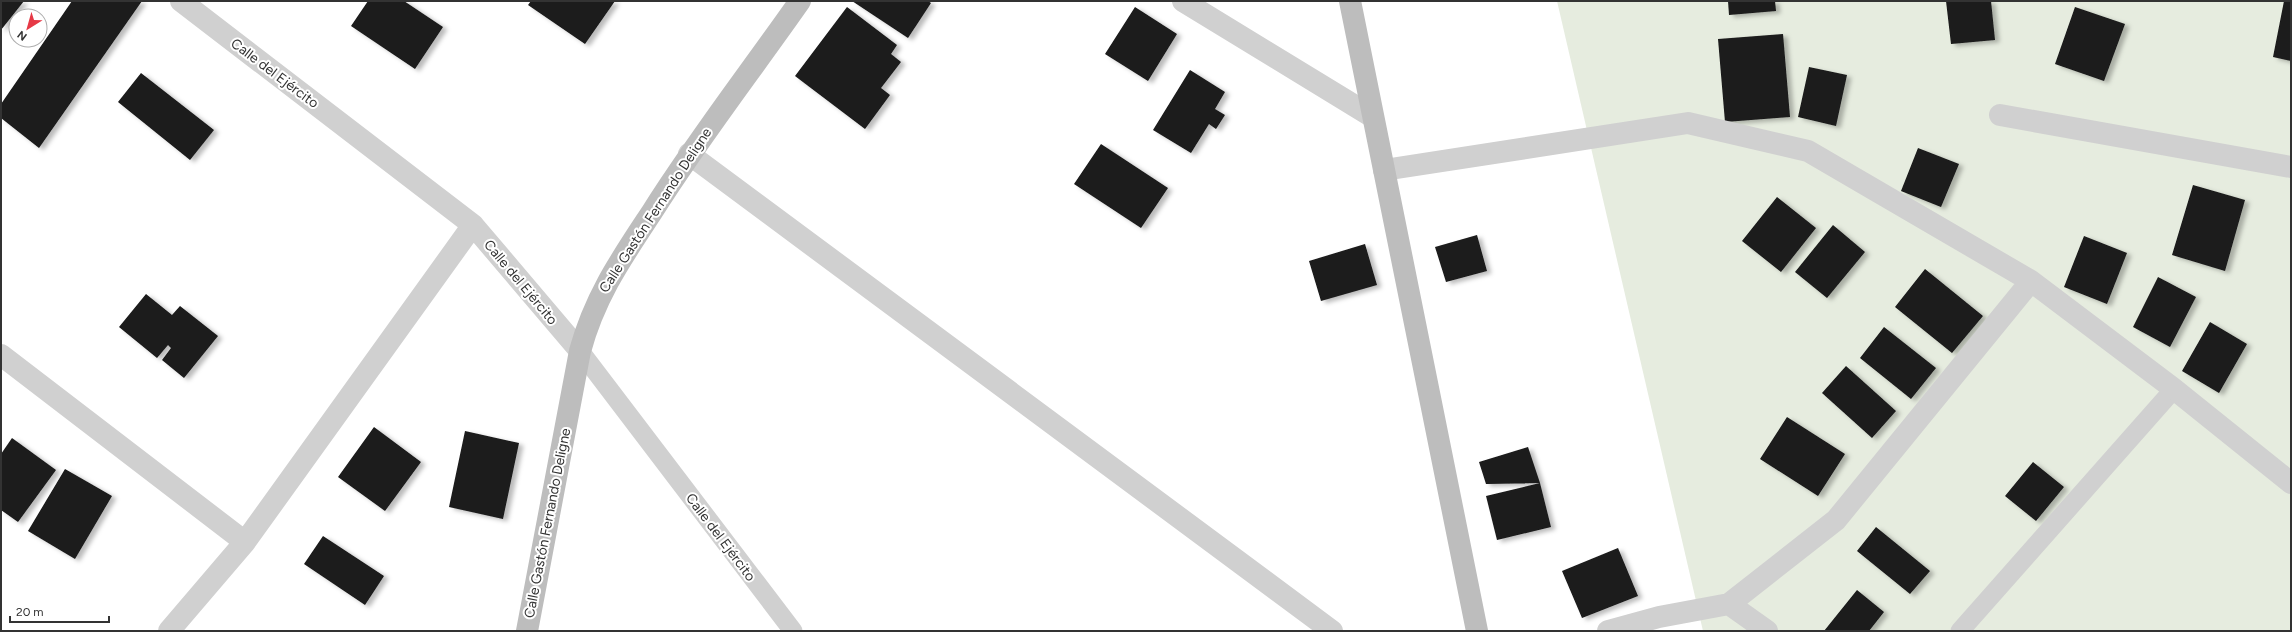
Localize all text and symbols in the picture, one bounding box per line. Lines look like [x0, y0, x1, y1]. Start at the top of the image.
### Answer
north arrow [8, 8, 48, 48]
text: N [15, 28, 30, 43]
street label: Calle del Ejército [227, 35, 322, 112]
street label: Calle Gastón Fernando Deligne [596, 124, 715, 296]
street label: Calle del Ejército [480, 236, 561, 328]
street label: Calle Gastón Fernando Deligne [521, 426, 574, 620]
street label: Calle del Ejército [682, 490, 759, 585]
scale bar [10, 598, 109, 624]
text: 20 m [16, 605, 44, 619]

